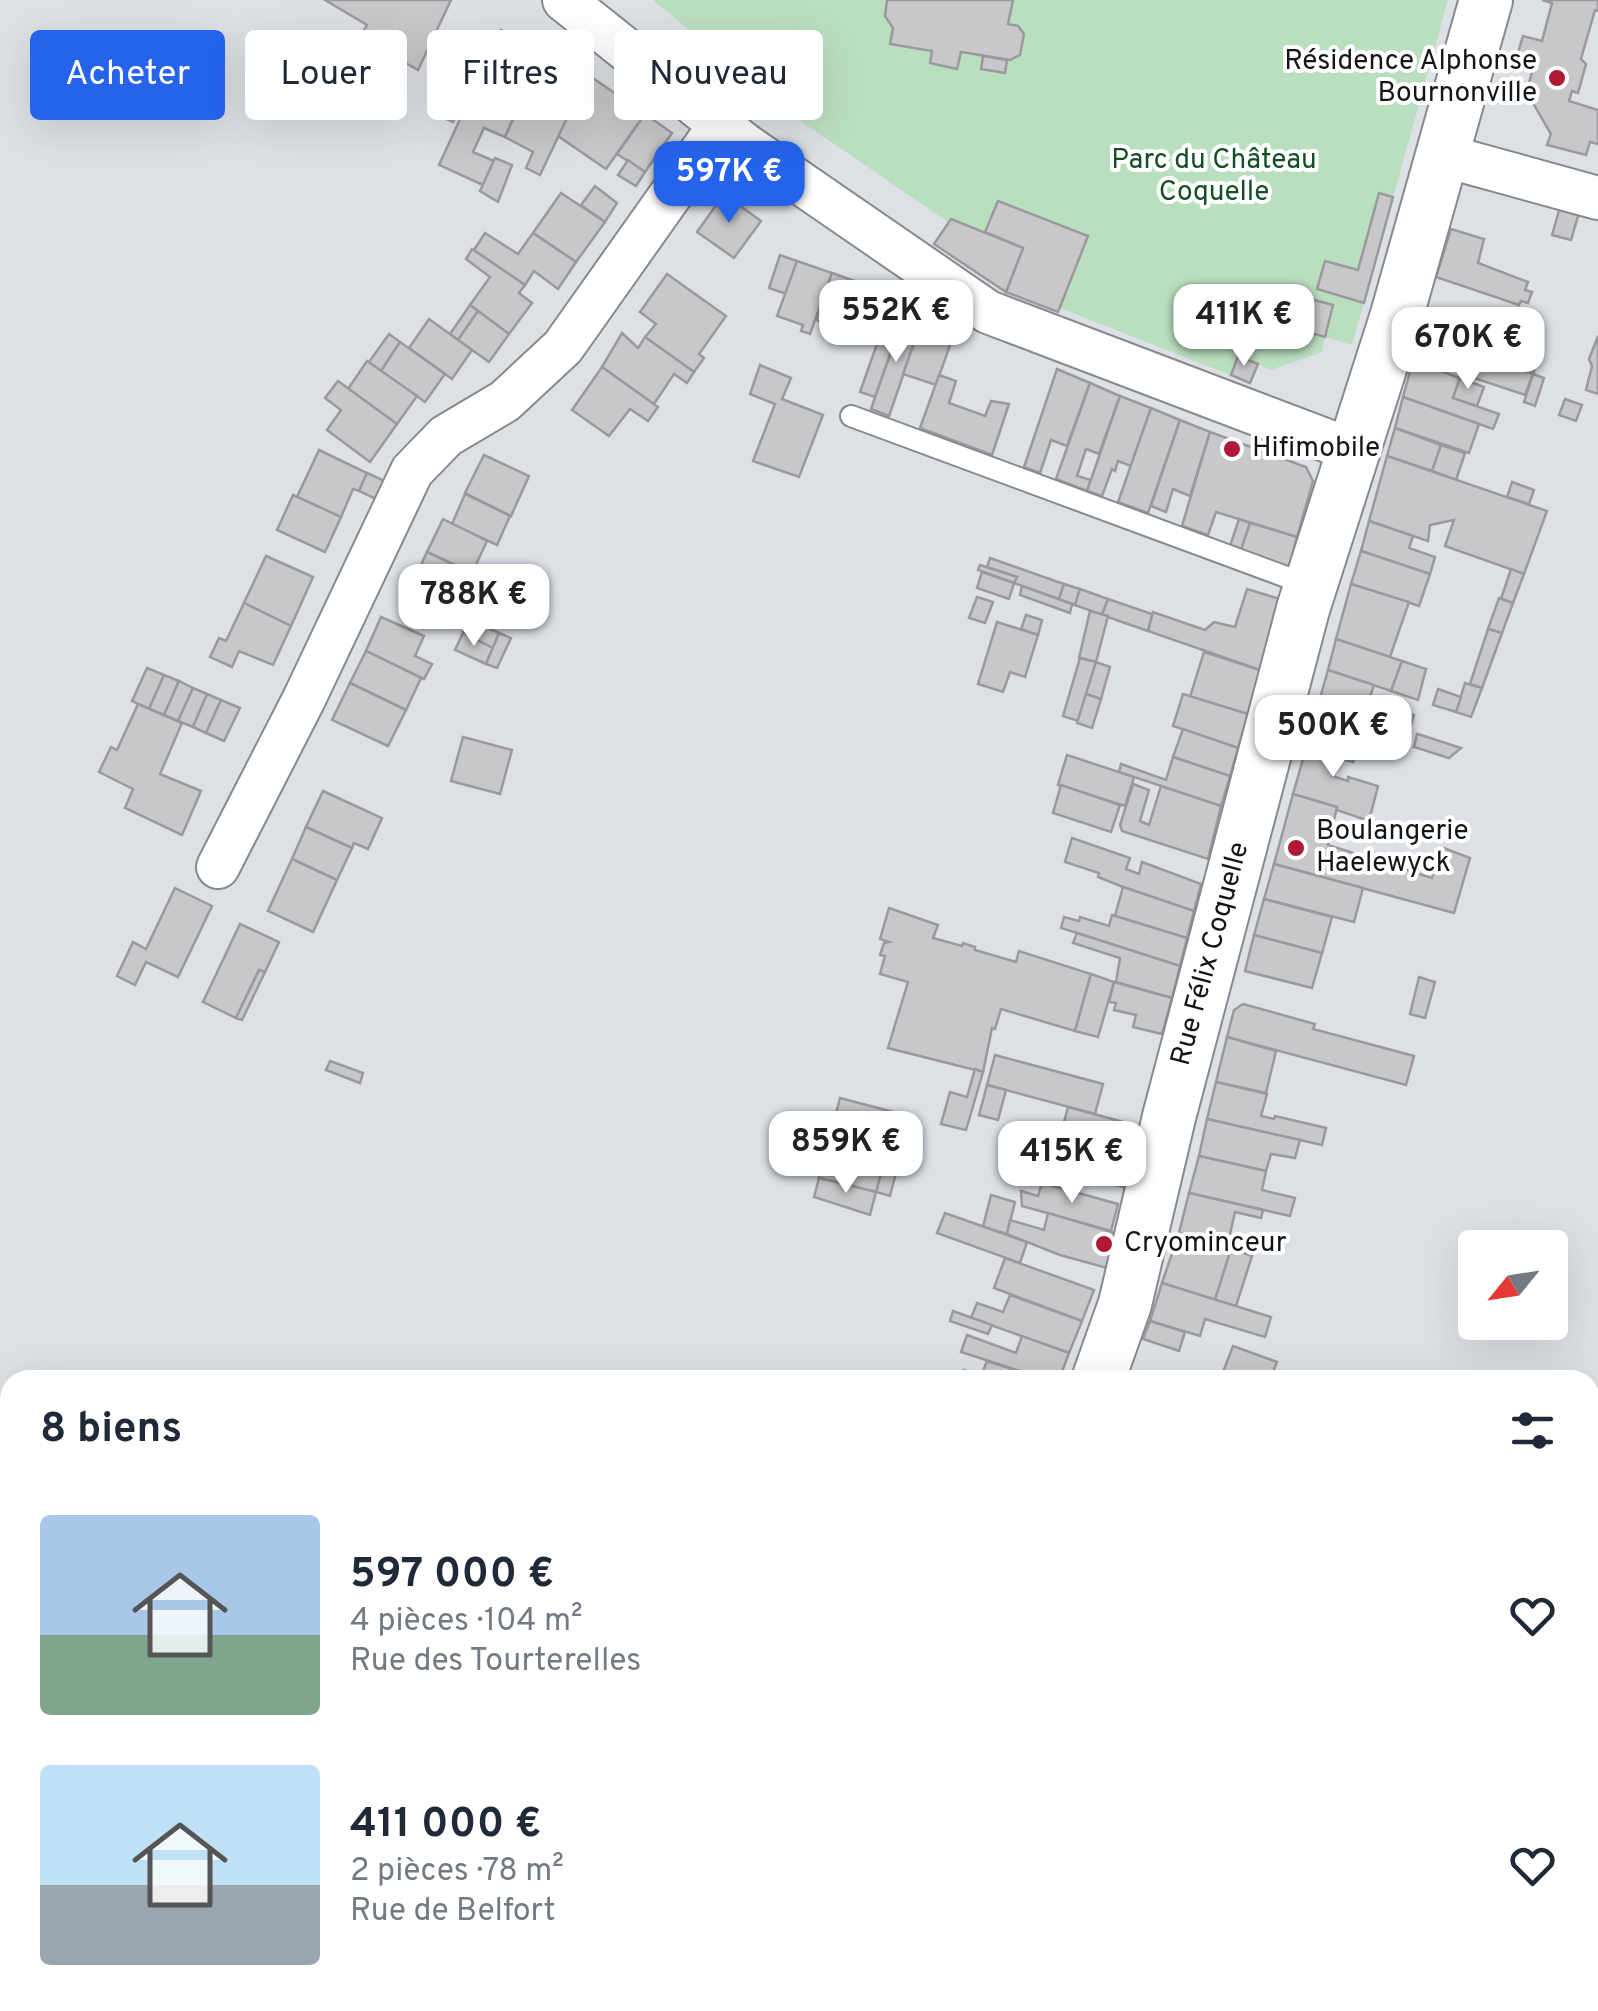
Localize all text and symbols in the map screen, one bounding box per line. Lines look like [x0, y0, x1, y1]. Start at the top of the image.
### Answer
chip: Acheter [30, 30, 225, 120]
chip: Louer [245, 30, 407, 120]
chip: Filtres [427, 30, 594, 120]
chip: Nouveau [614, 30, 823, 120]
place label: Résidence Alphonse Bournonville [1284, 44, 1537, 112]
marker: Résidence Alphonse Bournonville [1546, 67, 1568, 89]
pin: 597K € [648, 141, 810, 226]
park label: Parc du Château Coquelle [1111, 143, 1317, 211]
text: 597K € [676, 153, 782, 193]
pin: 552K € [815, 280, 977, 365]
pin: 411K € [1163, 284, 1325, 369]
text: 552K € [841, 292, 951, 332]
text: 411K € [1195, 296, 1293, 336]
pin: 670K € [1387, 307, 1549, 392]
text: 670K € [1414, 319, 1522, 359]
place label: Hifimobile [1252, 431, 1380, 467]
marker: Hifimobile [1221, 438, 1243, 460]
pin: 788K € [393, 564, 555, 649]
text: 788K € [420, 576, 528, 616]
pin: 500K € [1252, 695, 1414, 780]
text: 500K € [1277, 707, 1389, 747]
place label: Boulangerie Haelewyck [1316, 814, 1469, 882]
marker: Boulangerie Haelewyck [1285, 837, 1307, 859]
street label: Rue Félix Coquelle [1164, 838, 1258, 1070]
pin: 859K € [765, 1111, 927, 1196]
pin: 415K € [991, 1121, 1153, 1206]
text: 859K € [791, 1123, 901, 1163]
text: 415K € [1020, 1133, 1124, 1173]
place label: Cryominceur [1124, 1226, 1287, 1262]
north arrow [1458, 1230, 1568, 1340]
map controls [1458, 1230, 1568, 1340]
marker: Cryominceur [1093, 1233, 1115, 1255]
icon: filters [1505, 1403, 1560, 1458]
text: 8 biens [40, 1404, 182, 1457]
text: 597 000 € [350, 1549, 554, 1602]
icon: home [120, 1555, 240, 1675]
icon: heart [1505, 1588, 1560, 1643]
text: 4 pièces · 104 m² [350, 1602, 583, 1642]
text: Rue des Tourterelles [350, 1642, 641, 1682]
text: 411 000 € [350, 1799, 541, 1852]
icon: home [120, 1805, 240, 1925]
icon: heart [1505, 1838, 1560, 1893]
text: 2 pièces · 78 m² [350, 1852, 564, 1892]
text: Rue de Belfort [350, 1892, 556, 1932]

